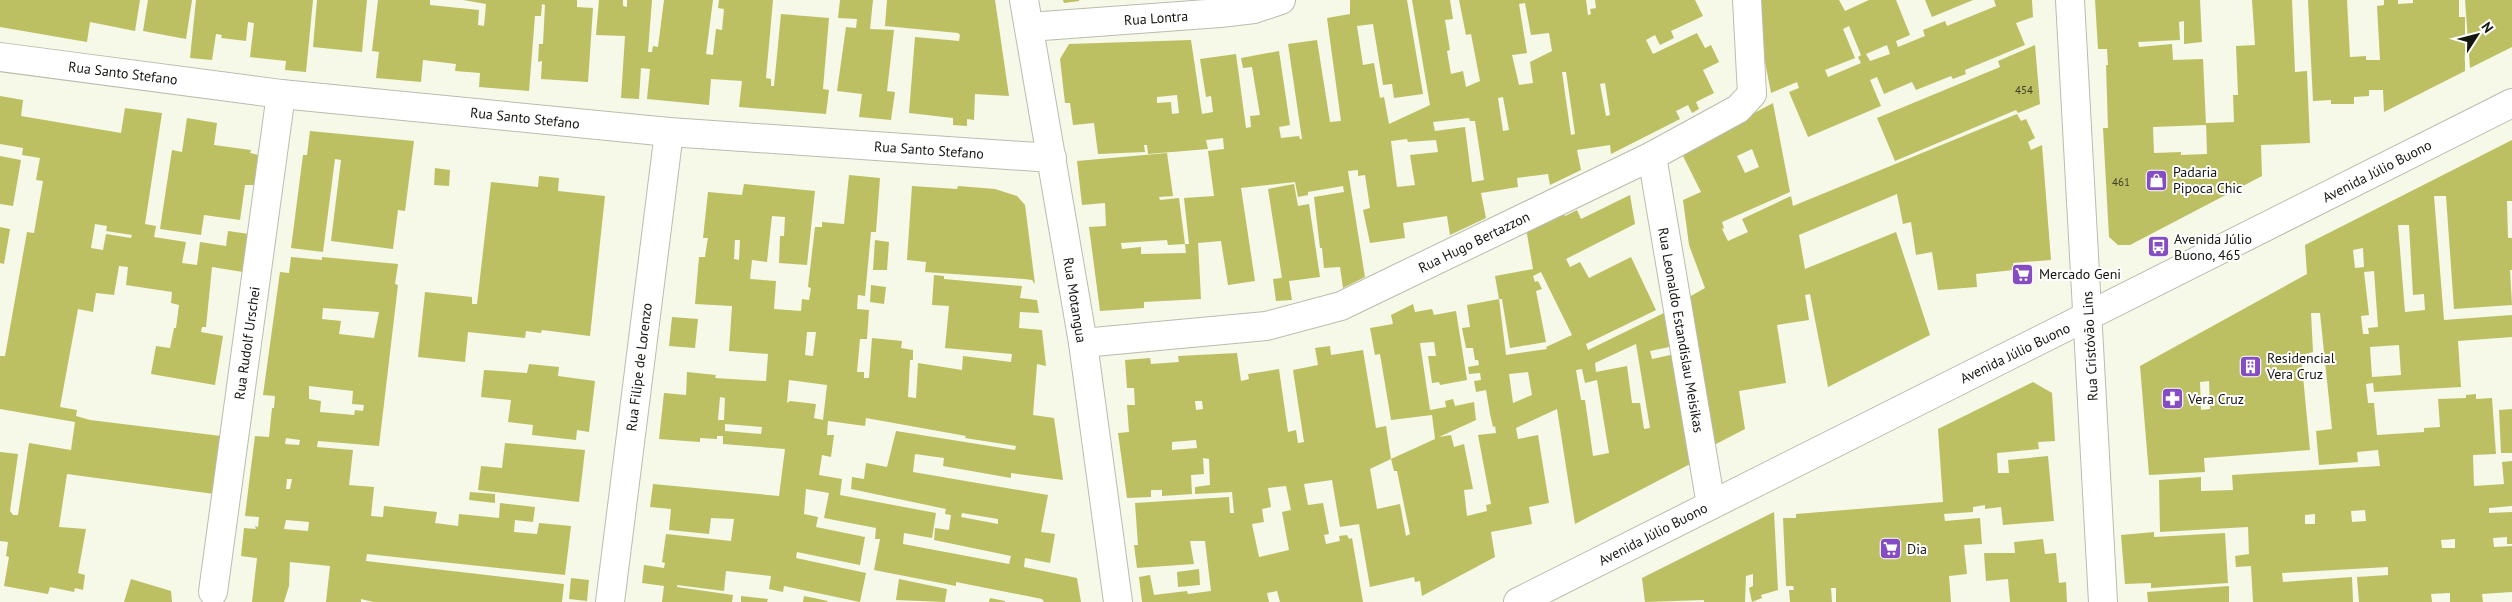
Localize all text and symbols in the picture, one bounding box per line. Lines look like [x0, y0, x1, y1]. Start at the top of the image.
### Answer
street label: Rua Lontra [1123, 7, 1189, 29]
north arrow [2452, 10, 2502, 60]
text: N [2478, 18, 2498, 36]
street label: Rua Santo Stefano [67, 57, 179, 89]
house number: 454 [2015, 83, 2033, 97]
street label: Rua Santo Stefano [469, 103, 581, 133]
street label: Avenida Júlio Buono [2319, 136, 2435, 206]
street label: Rua Santo Stefano [874, 137, 984, 163]
place label: Padaria Pipoca Chic [2173, 163, 2242, 197]
shop icon: Padaria Pipoca Chic [2145, 168, 2169, 192]
house number: 461 [2112, 175, 2130, 189]
street label: Rua Hugo Bertazzon [1415, 207, 1533, 277]
street label: Rua Leonaldo Estandislau Meisikas [1654, 226, 1708, 434]
place label: Avenida Júlio Buono, 465 [2174, 230, 2252, 264]
bus stop icon: Avenida Júlio Buono, 465 [2146, 235, 2170, 259]
street label: Rua Motangua [1059, 256, 1091, 344]
supermarket icon: Mercado Geni [2011, 262, 2035, 286]
place label: Mercado Geni [2039, 265, 2121, 283]
street label: Rua Rudolf Urschei [230, 285, 264, 401]
street label: Rua Cristóvão Lins [2078, 291, 2102, 401]
street label: Rua Filipe de Lorenzo [622, 302, 656, 432]
street label: Avenida Júlio Buono [1957, 319, 2073, 387]
place label: Residencial Vera Cruz [2266, 349, 2335, 383]
building icon: Residencial Vera Cruz [2239, 354, 2263, 378]
pharmacy icon: Vera Cruz [2160, 387, 2184, 411]
place label: Vera Cruz [2187, 390, 2244, 408]
street label: Avenida Júlio Buono [1595, 499, 1711, 569]
supermarket icon: Dia [1879, 537, 1903, 561]
place label: Dia [1907, 540, 1927, 558]

